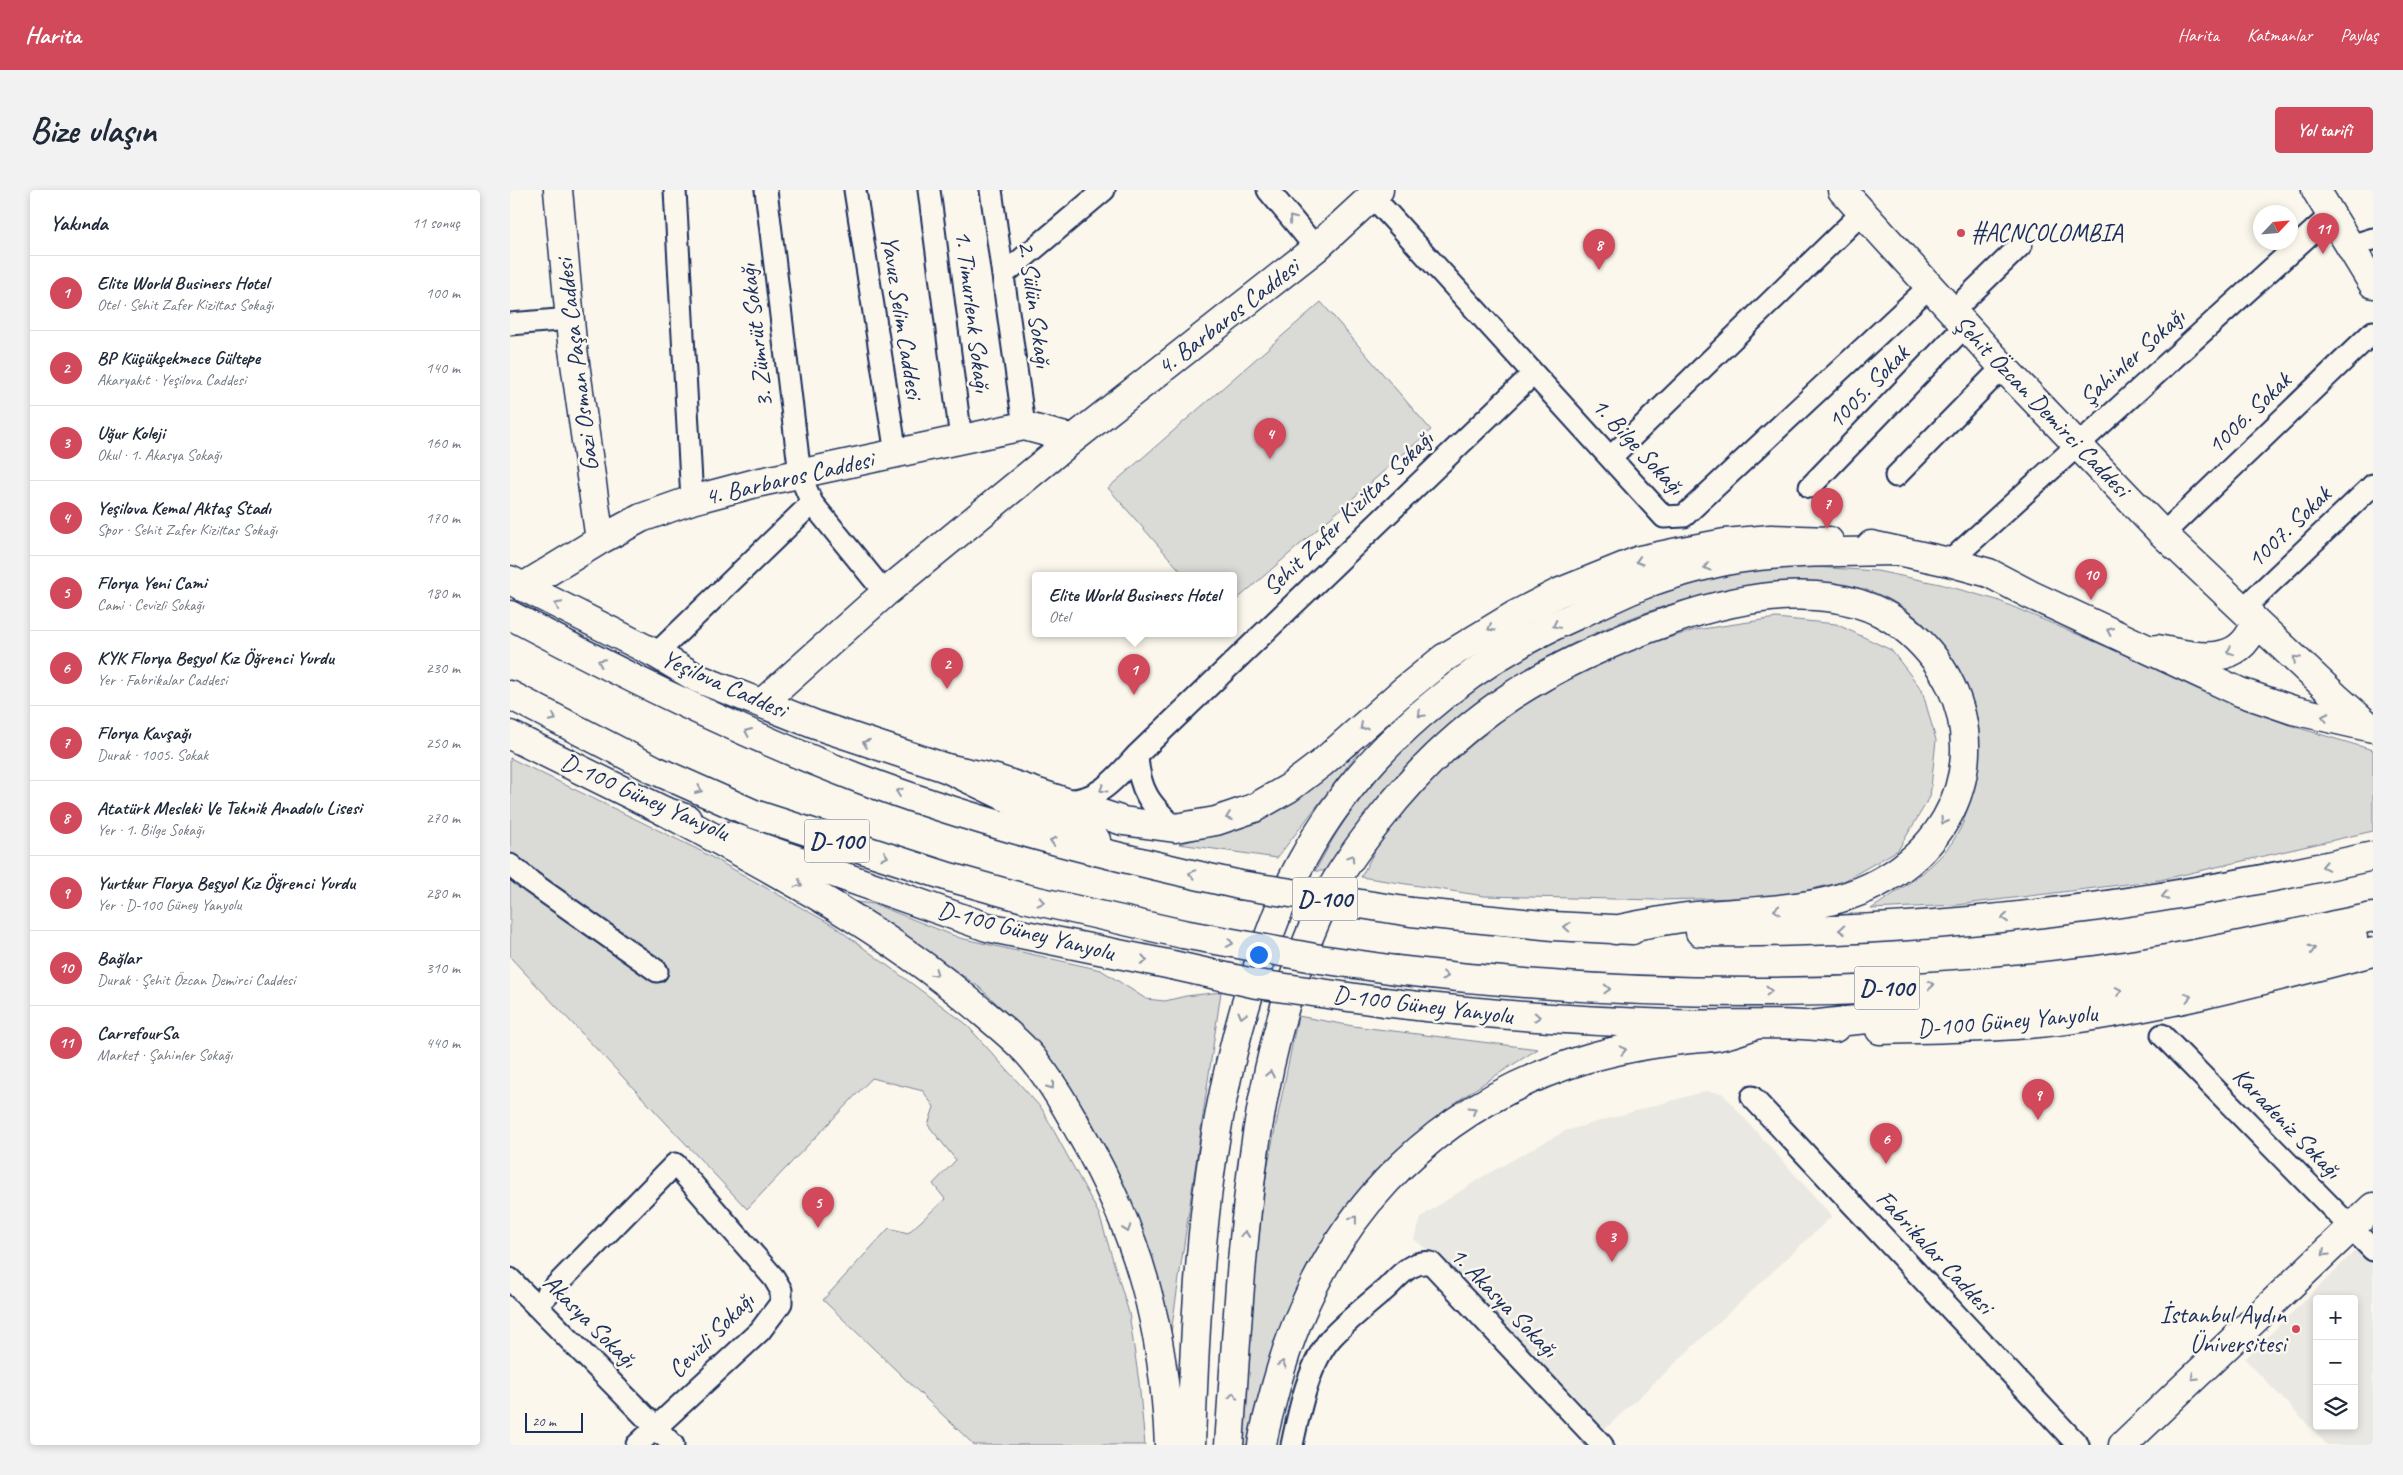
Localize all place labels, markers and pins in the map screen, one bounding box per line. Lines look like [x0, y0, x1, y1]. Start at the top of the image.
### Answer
pin: 11 [2307, 213, 2339, 254]
place label: #ACNCOLOMBIA [1971, 217, 2123, 249]
marker: #ACNCOLOMBIA [1955, 227, 1967, 239]
pin: 8 [1583, 229, 1615, 270]
pin: 4 [1254, 418, 1286, 459]
pin: 7 [1811, 488, 1843, 529]
pin: 10 [2075, 559, 2107, 600]
pin: 2 [931, 648, 963, 689]
pin: 1 [1118, 654, 1150, 695]
pin: 9 [2022, 1079, 2054, 1120]
pin: 6 [1870, 1123, 1902, 1164]
pin: 5 [802, 1187, 834, 1228]
pin: 3 [1596, 1221, 1628, 1262]
place label: İstanbul Aydın Üniversitesi [2160, 1299, 2289, 1360]
marker: İstanbul Aydın Üniversitesi [2290, 1323, 2302, 1335]

